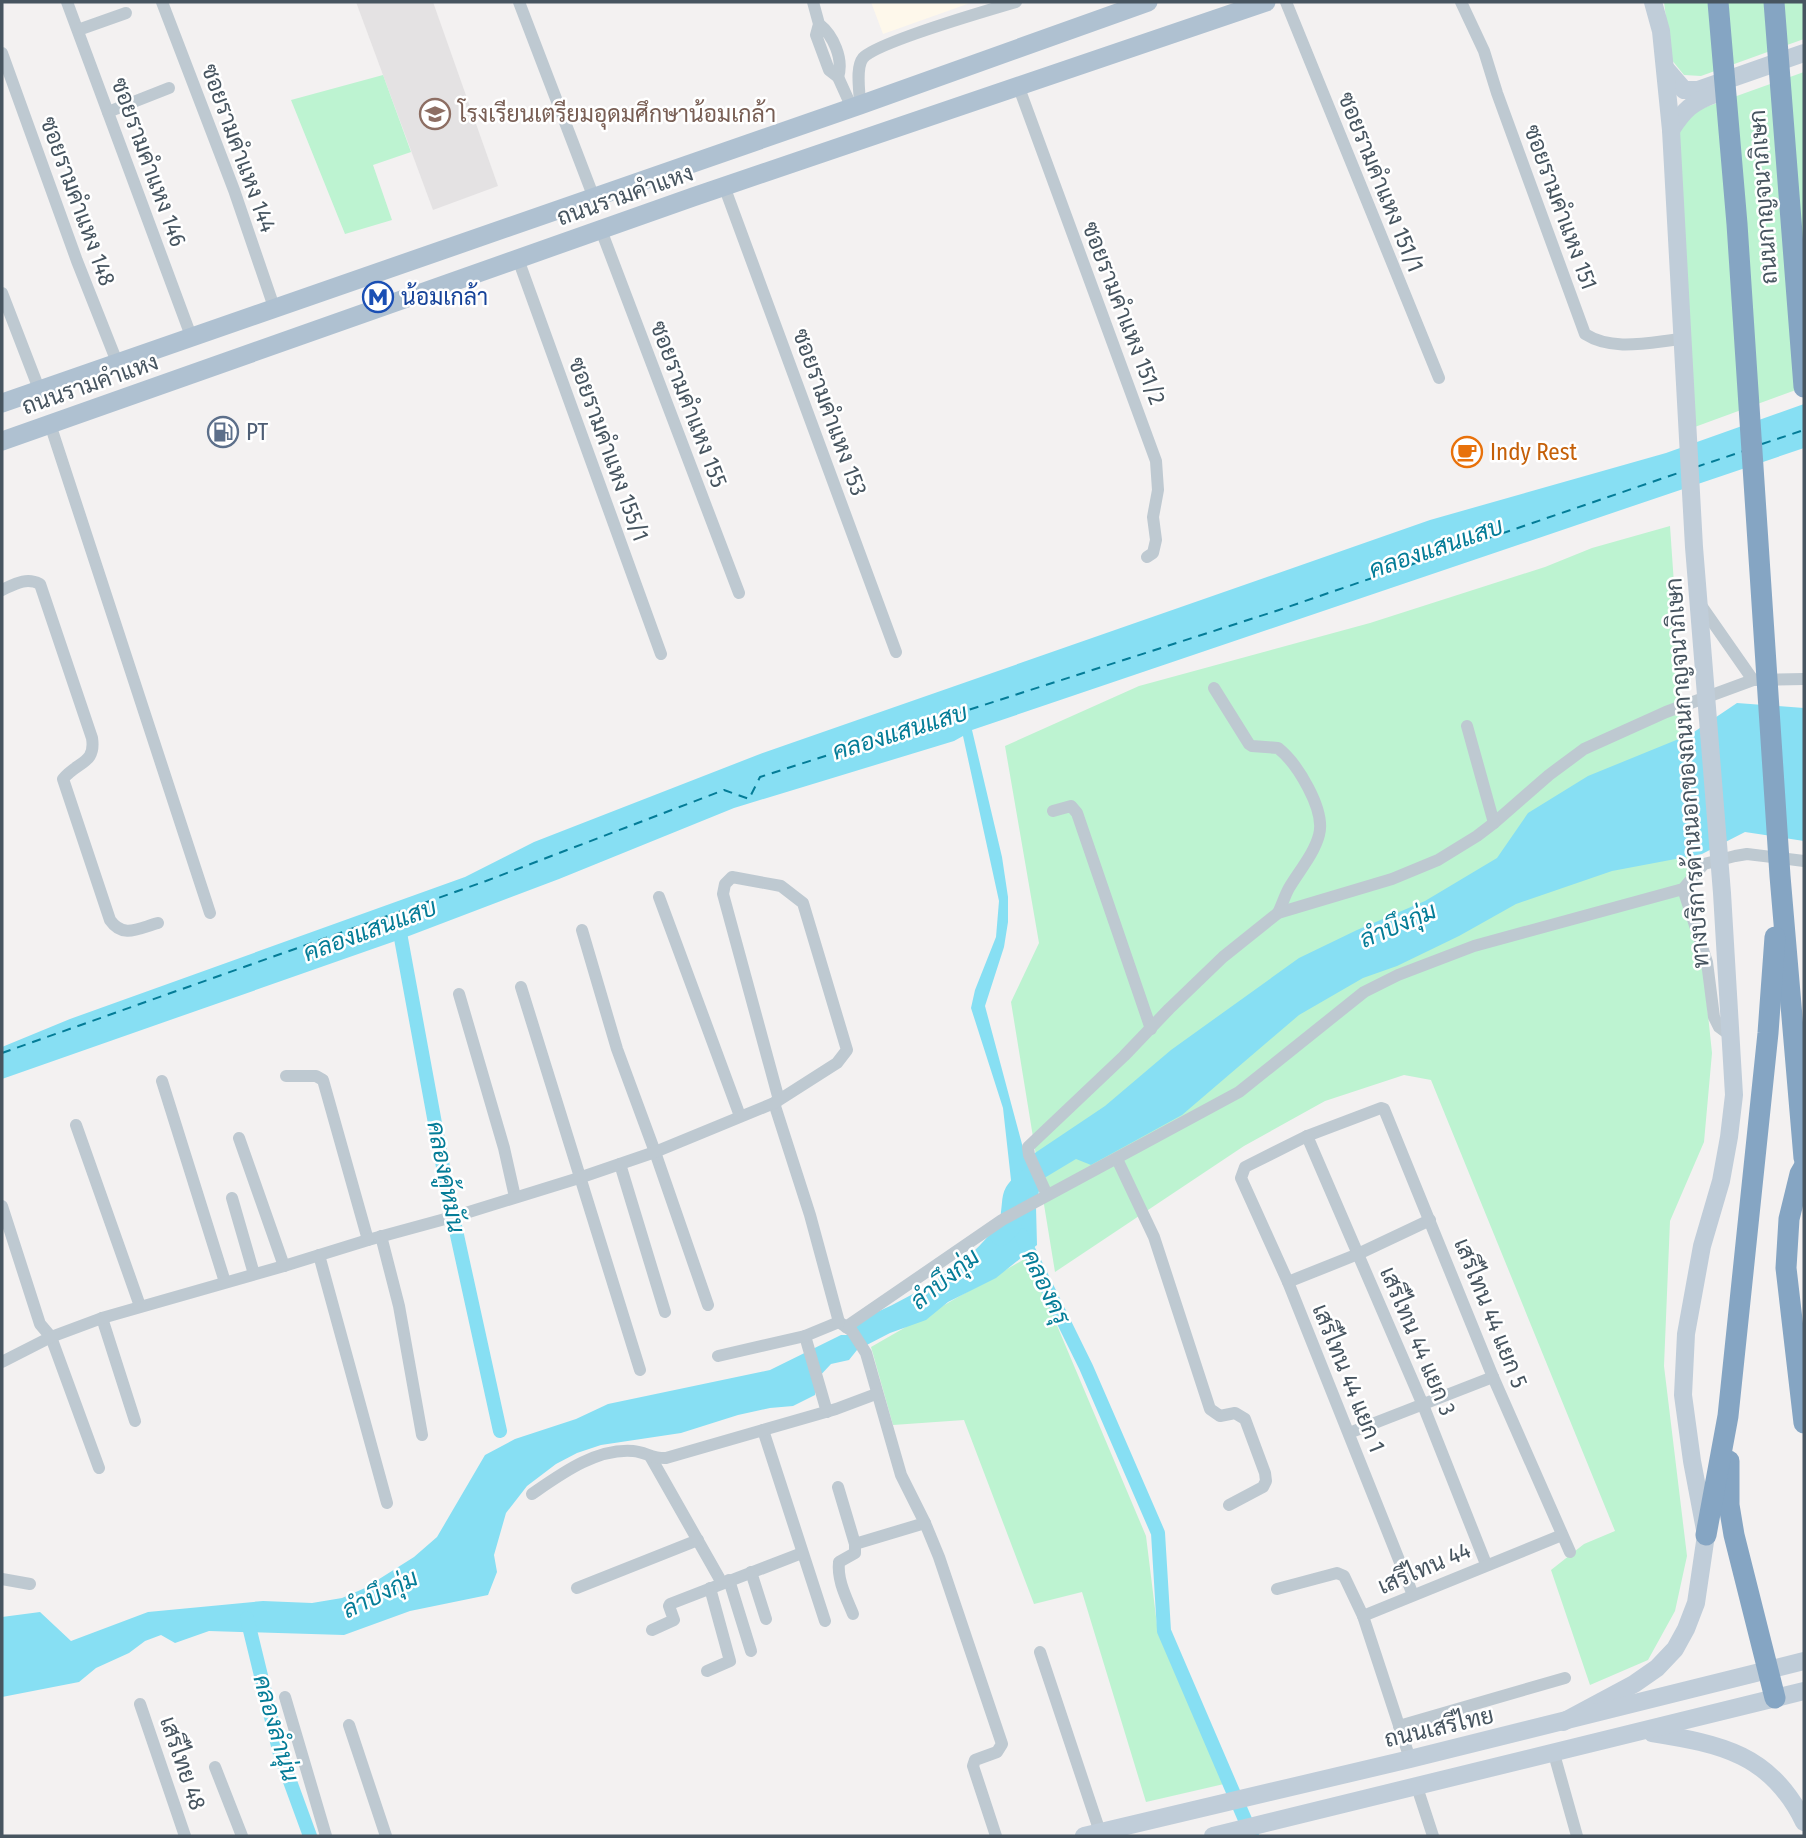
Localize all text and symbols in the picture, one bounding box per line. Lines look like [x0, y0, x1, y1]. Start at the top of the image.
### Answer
street label: ซอยรามคำแหง 144 [196, 60, 282, 236]
street label: ซอยรามคำแหง 146 [105, 74, 193, 250]
street label: ซอยรามคำแหง 151/1 [1332, 88, 1430, 276]
school or university icon: โรงเรียนเตรียมอุดมศึกษาน้อมเกล้า [418, 97, 452, 131]
place label: โรงเรียนเตรียมอุดมศึกษาน้อมเกล้า [456, 98, 776, 130]
street label: ถนนกาญจนาภิเษก [1743, 109, 1783, 285]
street label: ซอยรามคำแหง 148 [34, 113, 122, 289]
street label: ซอยรามคำแหง 151 [1518, 121, 1604, 293]
street label: ถนนรามคำแหง [553, 159, 697, 231]
street label: ซอยรามคำแหง 151/2 [1076, 218, 1172, 408]
metro station icon: น้อมเกล้า [361, 280, 395, 314]
place label: น้อมเกล้า [401, 282, 488, 311]
street label: ซอยรามคำแหง 155 [644, 317, 734, 491]
street label: ซอยรามคำแหง 153 [787, 325, 873, 499]
street label: ถนนรามคำแหง [18, 348, 162, 420]
street label: ซอยรามคำแหง 155/1 [563, 353, 655, 545]
fuel station icon: PT [206, 415, 240, 449]
place label: PT [246, 418, 269, 446]
cafe icon: Indy Rest [1450, 435, 1484, 469]
place label: Indy Rest [1490, 438, 1578, 466]
water label: คลองแสนแสบ [1365, 512, 1507, 584]
street label: ทางบริการด้านนอกของถนนกาญจนาภิเษก [1658, 577, 1715, 969]
water label: คลองแสนแสบ [829, 698, 971, 766]
water label: คลองแสนแสบ [300, 893, 441, 967]
water label: ลำบึงกุ่ม [1355, 896, 1442, 955]
water label: คลองคู้หมัน [419, 1119, 471, 1236]
street label: เสรีไทน 44 แยก 5 [1448, 1233, 1536, 1392]
water label: ลำบึงกุ่ม [905, 1243, 987, 1317]
water label: คลองครุ [1014, 1245, 1077, 1331]
street label: เสรีไทน 44 แยก 3 [1374, 1262, 1464, 1420]
street label: เสรีไทน 44 แยก 1 [1307, 1299, 1393, 1456]
street label: เสรีไทน 44 [1373, 1534, 1475, 1600]
water label: ลำบึงกุ่ม [338, 1564, 423, 1626]
water label: คลองลำนุ่น [246, 1672, 305, 1785]
street label: ถนนเสรีไทย [1381, 1699, 1496, 1753]
street label: เสรีไทย 48 [154, 1712, 214, 1813]

